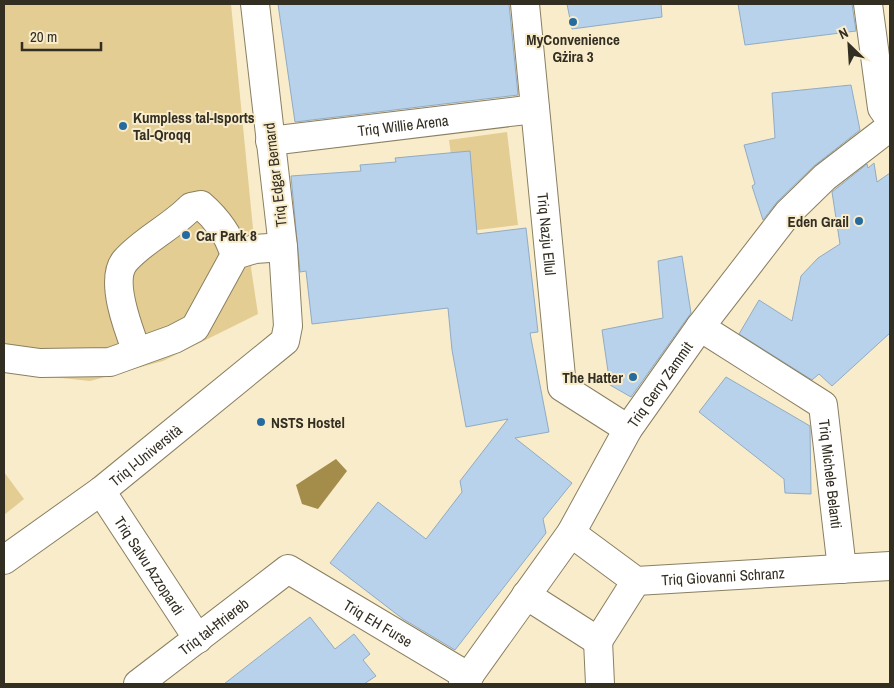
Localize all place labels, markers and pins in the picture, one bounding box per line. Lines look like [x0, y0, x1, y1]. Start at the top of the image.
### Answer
marker: MyConvenience Gżira 3 [567, 16, 579, 28]
place label: MyConvenience Gżira 3 [526, 29, 620, 67]
place label: Kumpless tal-Isports Tal-Qroqq [133, 107, 255, 145]
marker: Kumpless tal-Isports Tal-Qroqq [117, 120, 129, 132]
place label: Eden Grail [787, 211, 849, 232]
marker: Eden Grail [853, 215, 865, 227]
place label: Car Park 8 [196, 225, 257, 246]
marker: Car Park 8 [180, 229, 192, 241]
place label: The Hatter [562, 367, 623, 388]
marker: The Hatter [627, 371, 639, 383]
place label: NSTS Hostel [271, 412, 345, 433]
marker: NSTS Hostel [255, 416, 267, 428]

